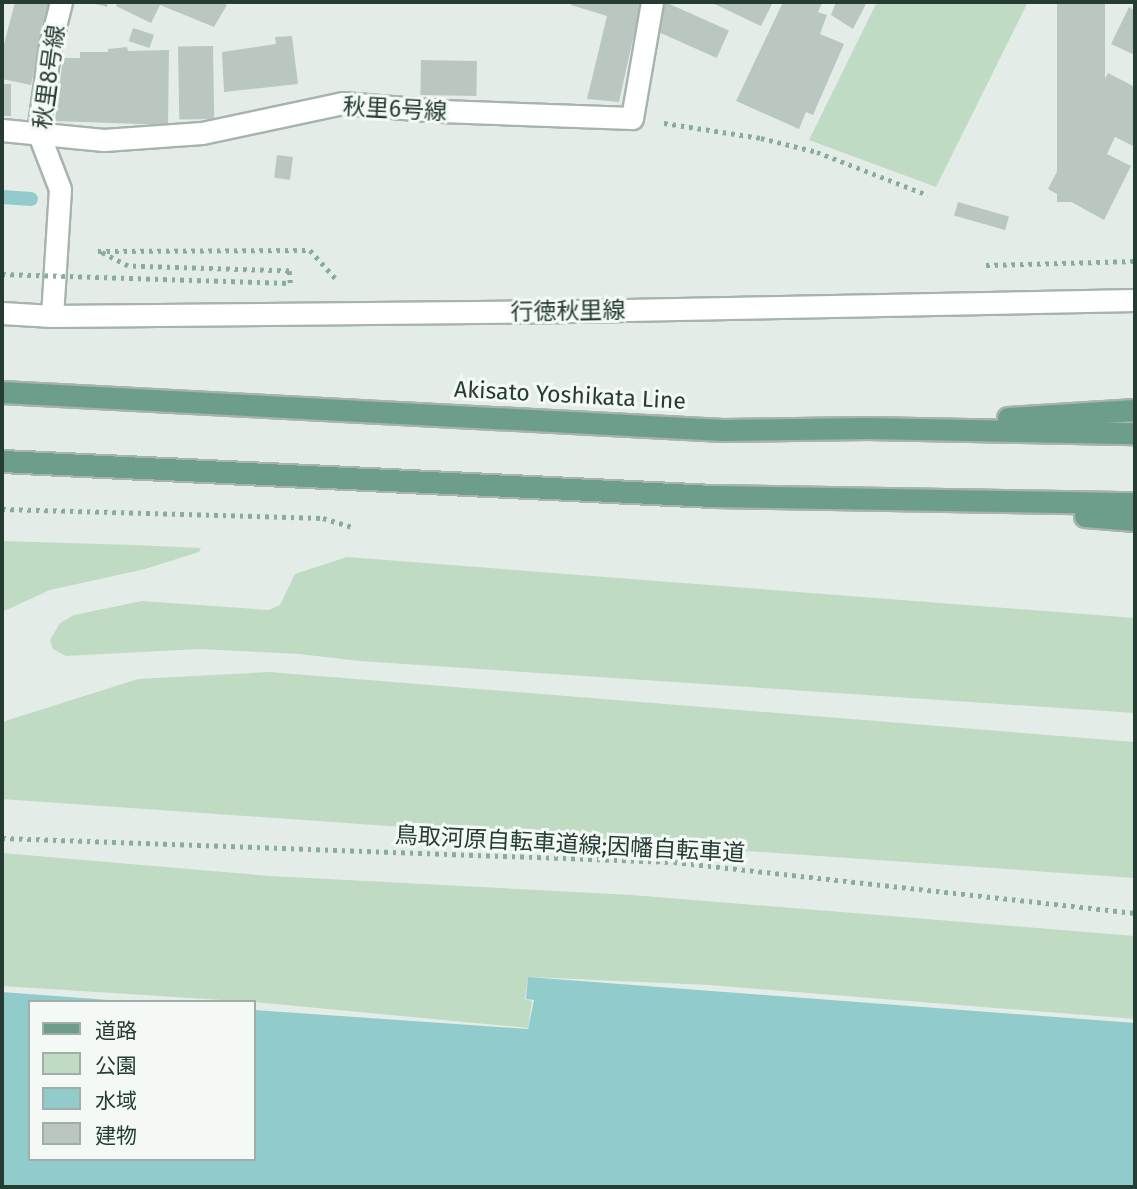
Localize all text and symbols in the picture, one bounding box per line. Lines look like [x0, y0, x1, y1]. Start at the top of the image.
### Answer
street label: 秋里8号線 [28, 23, 70, 131]
street label: 秋里6号線 [342, 92, 448, 126]
street label: 行徳秋里線 [510, 296, 626, 326]
street label: Akisato Yoshikata Line [453, 375, 687, 415]
street label: 鳥取河原自転車道線;因幡自転車道 [394, 821, 746, 867]
legend [28, 1000, 256, 1161]
text: 道路 [95, 1018, 137, 1044]
text: 公園 [95, 1053, 137, 1079]
text: 水域 [95, 1088, 137, 1114]
text: 建物 [95, 1123, 137, 1149]

